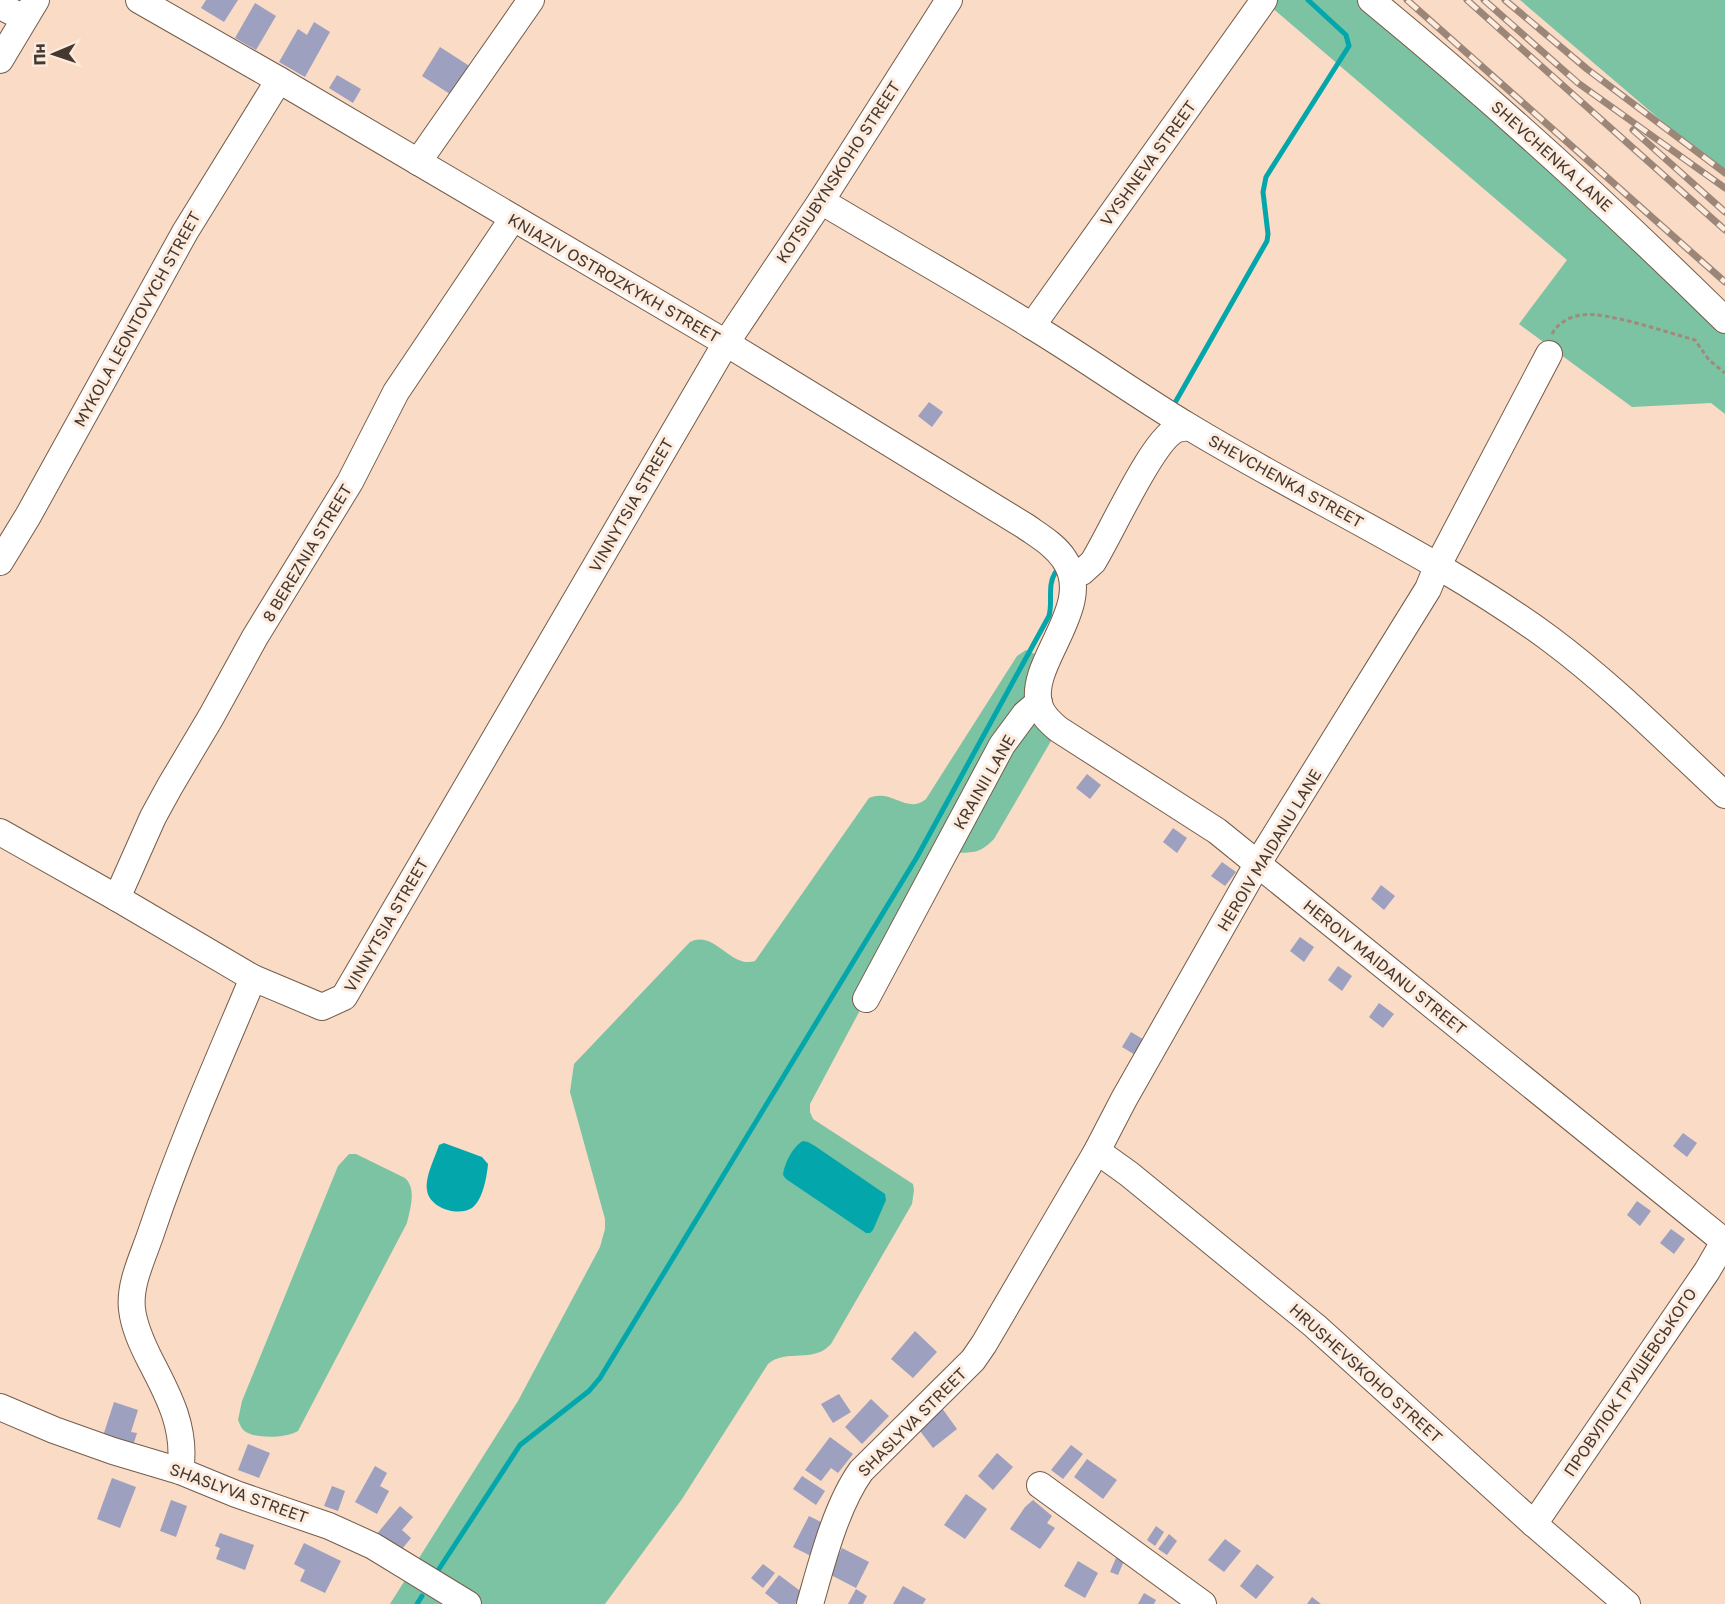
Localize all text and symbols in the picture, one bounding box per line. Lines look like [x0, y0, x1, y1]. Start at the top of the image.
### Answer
north arrow [24, 24, 84, 84]
text: Пн [29, 43, 49, 66]
street label: KOTSIUBYNSKOHO STREET [772, 77, 904, 267]
street label: VYSHNEVA STREET [1096, 96, 1200, 230]
street label: SHEVCHENKA LANE [1487, 96, 1617, 216]
street label: MYKOLA LEONTOVYCH STREET [69, 208, 205, 430]
street label: KNIAZIV OSTROZKYKH STREET [504, 209, 724, 347]
street label: SHEVCHENKA STREET [1205, 430, 1367, 532]
street label: VINNYTSIA STREET [585, 435, 677, 575]
street label: 8 BEREZNIA STREET [258, 481, 356, 625]
street label: KRAINII LANE [949, 731, 1019, 833]
street label: HEROIV MAIDANU LANE [1213, 765, 1325, 935]
street label: VINNYTSIA STREET [340, 855, 432, 995]
street label: HEROIV MAIDANU STREET [1300, 895, 1471, 1039]
street label: ПРОВУЛОК ГРУШЕВСЬКОГО [1559, 1284, 1701, 1480]
street label: HRUSHEVSKOHO STREET [1285, 1299, 1447, 1447]
street label: SHASLYVA STREET [854, 1363, 971, 1480]
street label: SHASLYVA STREET [167, 1459, 311, 1527]

